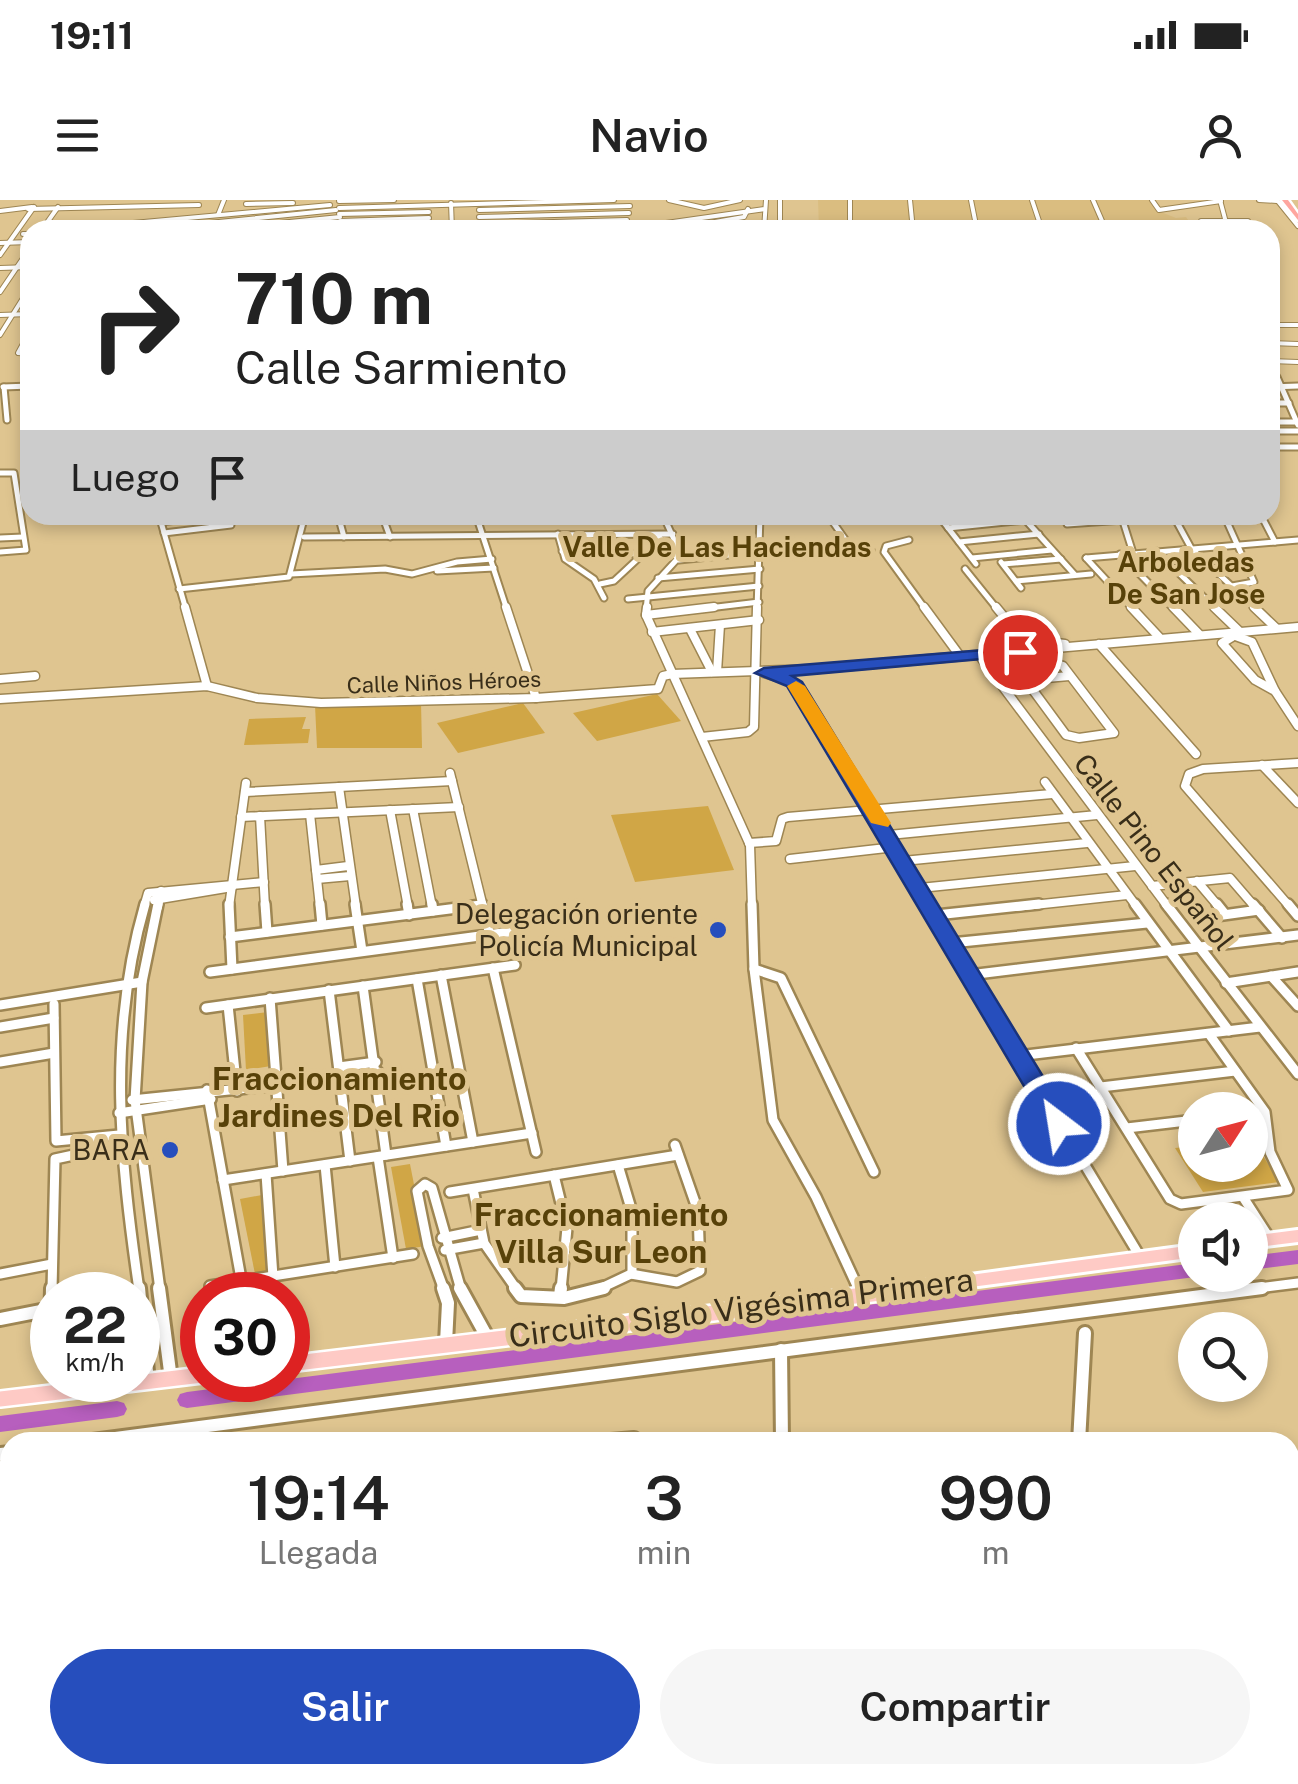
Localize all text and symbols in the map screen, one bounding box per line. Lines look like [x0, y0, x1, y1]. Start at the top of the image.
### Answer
text: 19:11 [50, 13, 134, 58]
icon: menu [50, 108, 105, 163]
icon: person [1193, 108, 1248, 163]
text: Navio [589, 109, 709, 162]
text: 710 m [235, 257, 433, 340]
icon: right [70, 260, 200, 390]
text: Calle Sarmiento [235, 341, 568, 394]
icon: arrive [200, 450, 255, 505]
text: Luego [70, 455, 180, 500]
district label: Valle De Las Haciendas [562, 530, 872, 563]
district label: Arboledas De San Jose [1107, 545, 1265, 610]
pin [978, 610, 1063, 695]
icon: arrive [993, 625, 1048, 680]
street label: Calle Niños Héroes [346, 666, 542, 698]
street label: Calle Pino Español [1067, 747, 1241, 956]
place label: Delegación oriente Policía Municipal [455, 897, 698, 962]
marker: Delegación oriente Policía Municipal [707, 919, 729, 941]
district label: Fraccionamiento Jardines Del Rio [212, 1060, 466, 1134]
position arrow [1007, 1072, 1111, 1176]
north arrow [1178, 1092, 1268, 1182]
map controls [1178, 1092, 1268, 1402]
place label: BARA [73, 1133, 150, 1166]
marker: BARA [159, 1139, 181, 1161]
district label: Fraccionamiento Villa Sur Leon [474, 1196, 728, 1270]
button: sound [1178, 1202, 1268, 1292]
street label: Circuito Siglo Vigésima Primera [507, 1261, 975, 1354]
speed limit sign: 30 [180, 1272, 310, 1402]
text: 22 [63, 1295, 127, 1354]
button: search [1178, 1312, 1268, 1402]
text: km/h [66, 1347, 124, 1377]
text: 19:14 [247, 1463, 390, 1534]
text: 3 [645, 1463, 683, 1534]
text: 990 [938, 1463, 1053, 1534]
text: Llegada [259, 1534, 378, 1571]
text: min [637, 1534, 691, 1571]
text: m [982, 1534, 1009, 1571]
button: Salir [50, 1649, 640, 1764]
button: Compartir [660, 1649, 1250, 1764]

